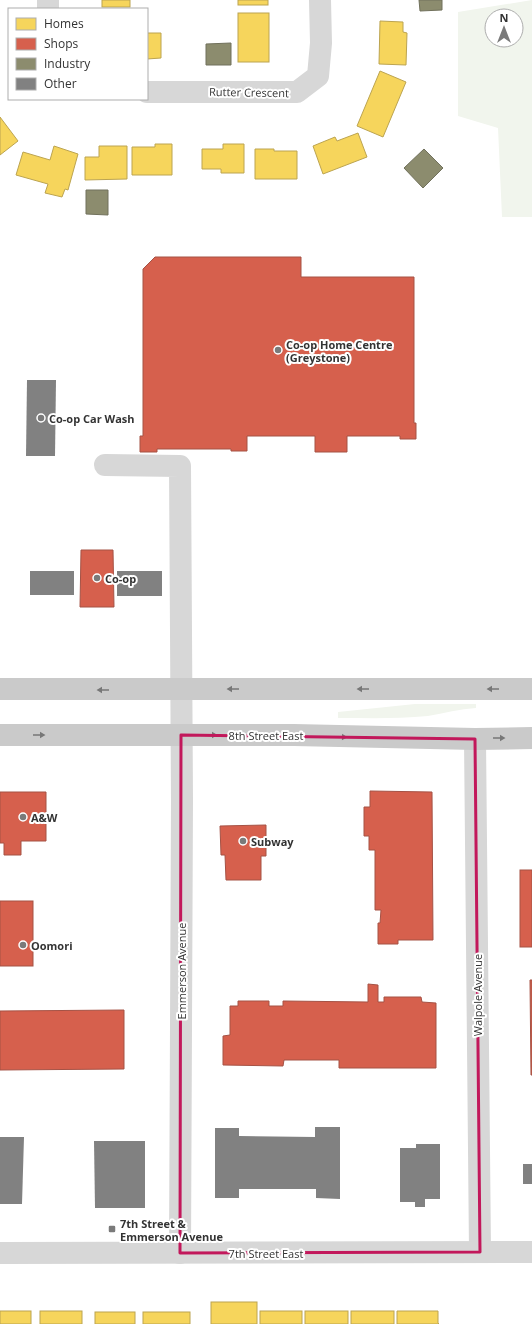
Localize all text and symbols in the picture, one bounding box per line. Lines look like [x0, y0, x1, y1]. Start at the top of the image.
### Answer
legend [8, 8, 148, 100]
north arrow [484, 8, 524, 48]
text: N [500, 10, 508, 25]
text: Homes [44, 15, 84, 32]
text: Shops [44, 35, 79, 52]
text: Industry [44, 55, 91, 72]
text: Other [44, 75, 77, 92]
street label: Rutter Crescent [209, 84, 289, 100]
place label: Co-op Home Centre (Greystone) [286, 337, 393, 365]
marker: Co-op Home Centre (Greystone) [273, 345, 283, 355]
place label: Co-op Car Wash [49, 411, 134, 426]
marker: Co-op Car Wash [36, 413, 46, 423]
place label: Co-op [105, 571, 136, 586]
marker: Co-op [92, 573, 102, 583]
one-way arrow [226, 686, 239, 692]
one-way arrow [356, 686, 369, 692]
one-way arrow [486, 686, 499, 692]
one-way arrow [96, 687, 109, 693]
street label: 8th Street East [229, 728, 303, 743]
one-way arrow [33, 732, 46, 738]
one-way arrow [205, 732, 218, 738]
one-way arrow [335, 733, 347, 740]
one-way arrow [493, 735, 506, 741]
place label: A&W [31, 810, 58, 825]
marker: A&W [18, 812, 28, 822]
place label: Subway [251, 834, 294, 849]
marker: Subway [238, 836, 248, 846]
street label: Emmerson Avenue [174, 923, 189, 1019]
place label: Oomori [31, 938, 73, 953]
marker: Oomori [18, 940, 28, 950]
street label: Walpole Avenue [470, 954, 485, 1036]
place label: 7th Street & Emmerson Avenue [120, 1216, 223, 1244]
marker: 7th Street & Emmerson Avenue [107, 1224, 117, 1234]
street label: 7th Street East [229, 1246, 303, 1261]

